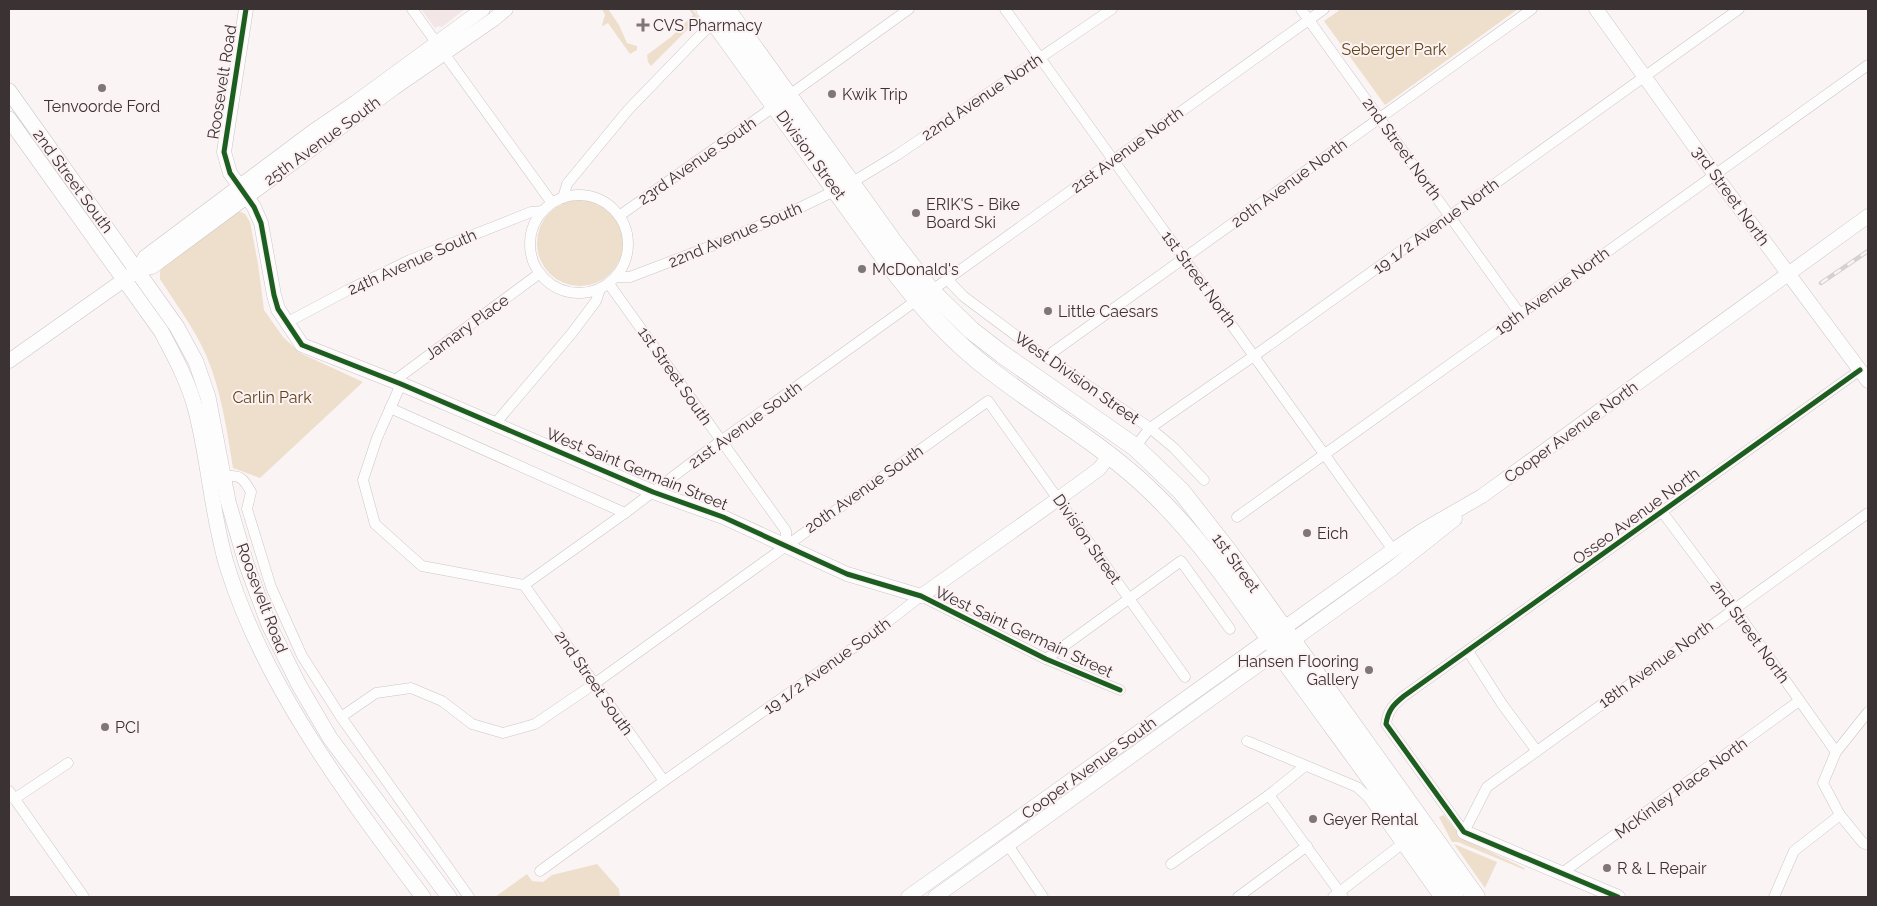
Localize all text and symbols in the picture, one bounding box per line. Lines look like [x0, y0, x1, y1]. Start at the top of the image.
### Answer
place label: CVS Pharmacy [653, 16, 763, 35]
marker: CVS Pharmacy [637, 19, 649, 31]
street label: Roosevelt Road [204, 23, 240, 141]
park label: Seberger Park [1341, 40, 1447, 59]
street label: 22nd Avenue North [918, 49, 1046, 145]
marker: Tenvoorde Ford [96, 82, 108, 94]
place label: Kwik Trip [842, 85, 908, 104]
marker: Kwik Trip [826, 88, 838, 100]
street label: 25th Avenue South [260, 92, 384, 190]
street label: 2nd Street North [1358, 94, 1446, 204]
place label: Tenvoorde Ford [44, 97, 160, 116]
street label: 21st Avenue North [1067, 103, 1187, 197]
street label: Division Street [772, 107, 850, 204]
street label: 23rd Avenue South [634, 113, 760, 209]
street label: 2nd Street South [29, 125, 117, 237]
street label: 20th Avenue North [1227, 135, 1351, 231]
street label: 3rd Street North [1689, 143, 1773, 249]
street label: 19 1/2 Avenue North [1369, 174, 1503, 278]
place label: ERIK'S - Bike Board Ski [926, 195, 1020, 232]
street label: 22nd Avenue South [665, 198, 805, 272]
marker: ERIK'S - Bike Board Ski [910, 207, 922, 219]
street label: 24th Avenue South [345, 225, 479, 299]
street label: 1st Street North [1158, 227, 1240, 331]
street label: 19th Avenue North [1491, 243, 1613, 339]
place label: McDonald's [872, 260, 959, 279]
marker: McDonald's [856, 263, 868, 275]
street label: Jamary Place [421, 290, 513, 364]
place label: Little Caesars [1058, 302, 1159, 321]
marker: Little Caesars [1042, 305, 1054, 317]
street label: 1st Street South [634, 323, 716, 429]
street label: West Division Street [1011, 328, 1143, 428]
street label: 21st Avenue South [685, 377, 805, 473]
street label: Cooper Avenue North [1501, 377, 1641, 487]
park label: Carlin Park [232, 388, 312, 407]
street label: West Saint Germain Street [544, 424, 731, 514]
street label: 20th Avenue South [801, 441, 927, 537]
street label: Osseo Avenue North [1569, 464, 1703, 568]
street label: Division Street [1049, 490, 1125, 588]
place label: Eich [1317, 524, 1348, 543]
marker: Eich [1301, 527, 1313, 539]
street label: 1st Street [1208, 530, 1264, 597]
street label: Roosevelt Road [232, 540, 292, 656]
street label: 2nd Street North [1706, 577, 1794, 687]
street label: West Saint Germain Street [932, 582, 1116, 682]
street label: 19 1/2 Avenue South [760, 614, 894, 718]
street label: 18th Avenue North [1595, 616, 1717, 712]
street label: 2nd Street South [551, 627, 637, 739]
place label: Hansen Flooring Gallery [1238, 652, 1359, 689]
marker: Hansen Flooring Gallery [1363, 664, 1375, 676]
street label: Cooper Avenue South [1018, 713, 1160, 823]
place label: PCI [115, 718, 140, 737]
marker: PCI [99, 721, 111, 733]
street label: McKinley Place North [1611, 734, 1751, 842]
place label: Geyer Rental [1323, 810, 1419, 829]
marker: Geyer Rental [1307, 813, 1319, 825]
place label: R & L Repair [1617, 859, 1707, 878]
marker: R & L Repair [1601, 862, 1613, 874]

